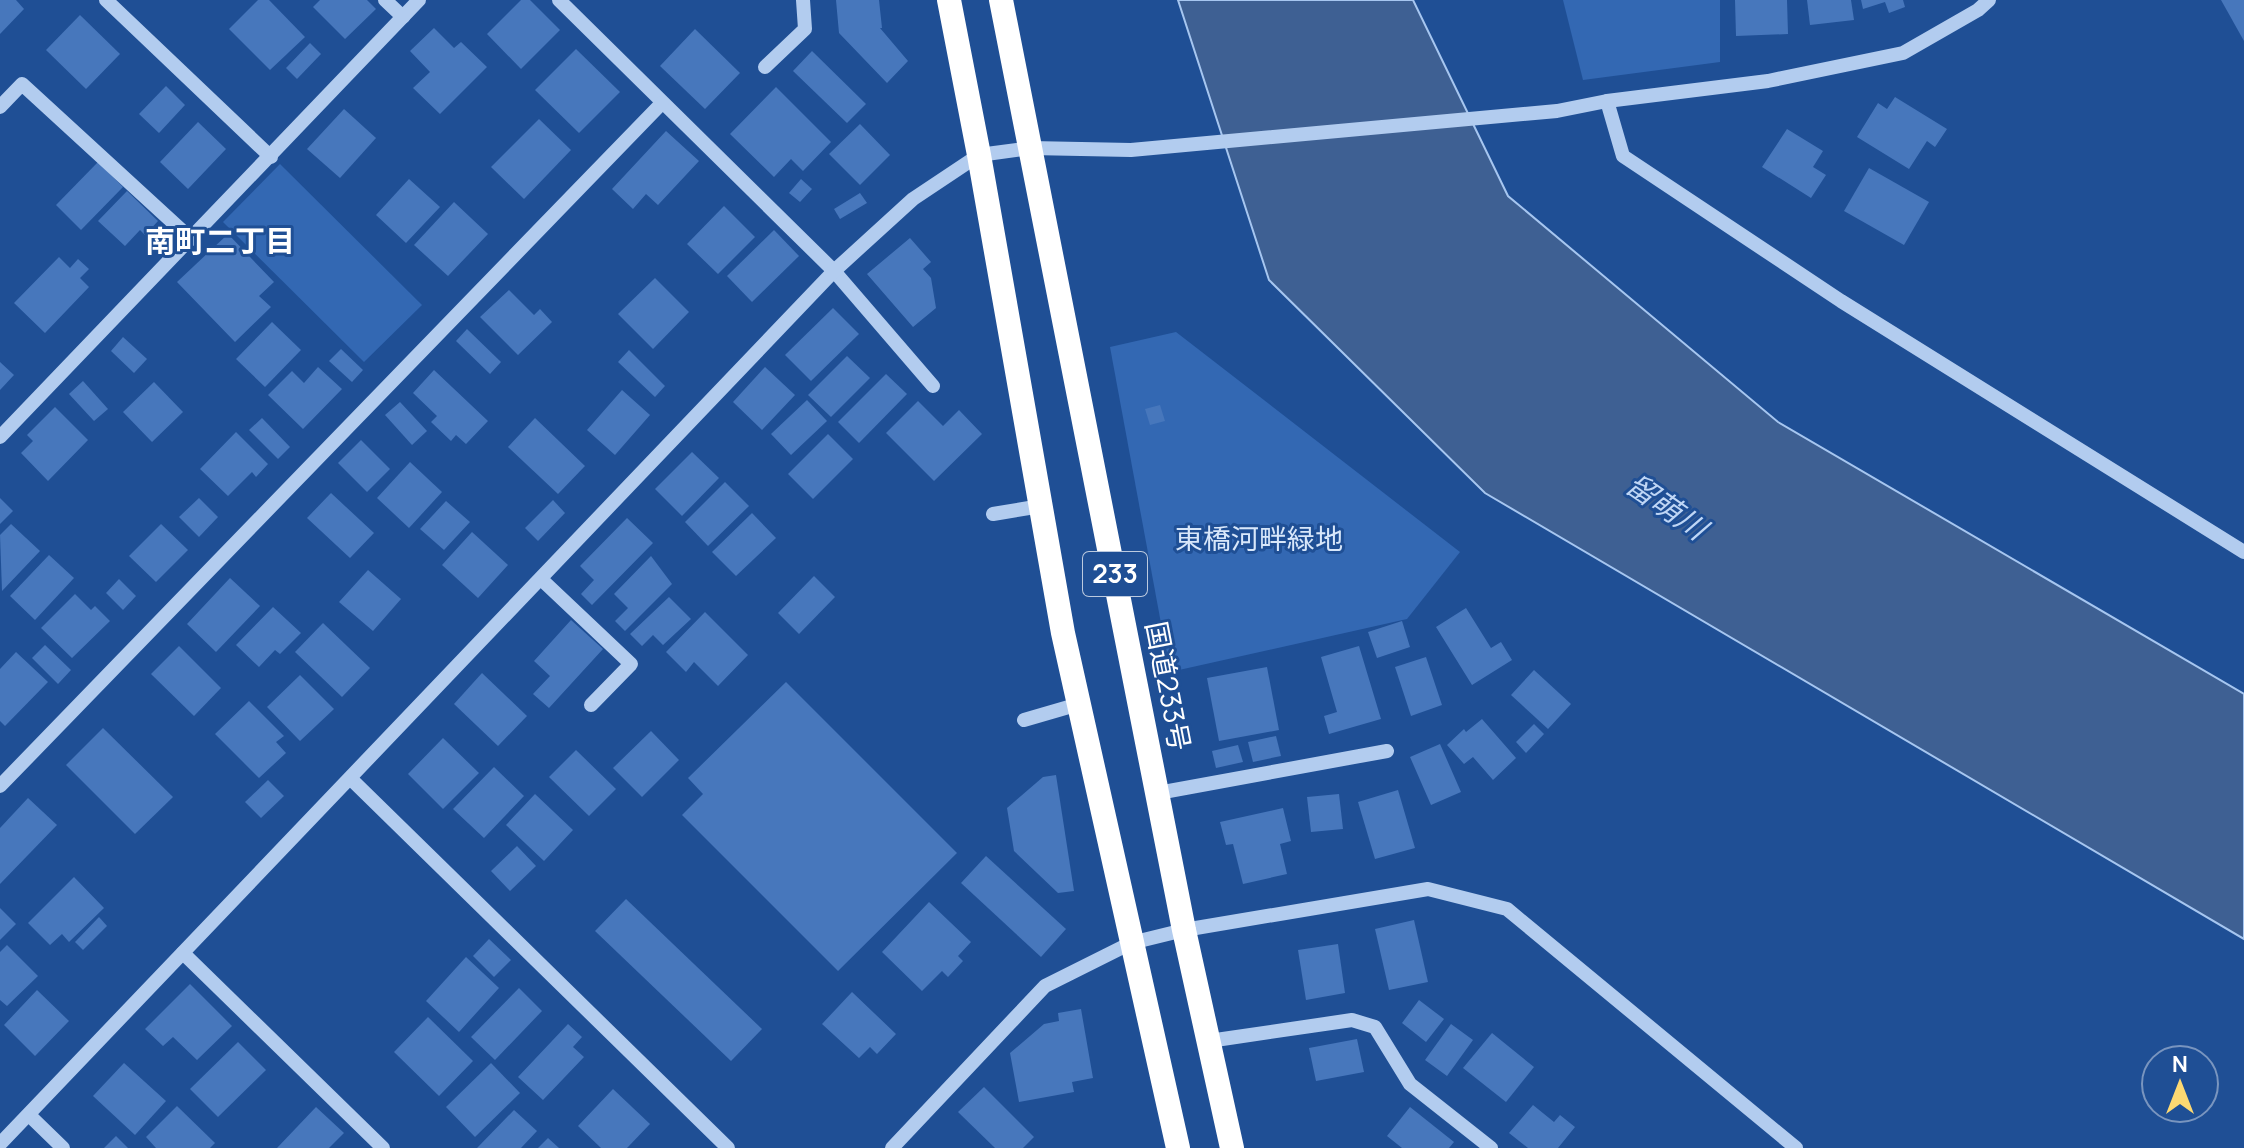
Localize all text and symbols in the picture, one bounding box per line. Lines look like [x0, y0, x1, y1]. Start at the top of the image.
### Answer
district label: 南町二丁目 [145, 220, 295, 261]
water label: 留萌川 [1618, 463, 1718, 550]
park label: 東橋河畔緑地 [1175, 519, 1343, 557]
road number: 233 [1083, 552, 1147, 596]
street label: 国道233号 [1138, 618, 1200, 754]
north arrow [2140, 1044, 2220, 1124]
text: N [2172, 1049, 2188, 1079]

